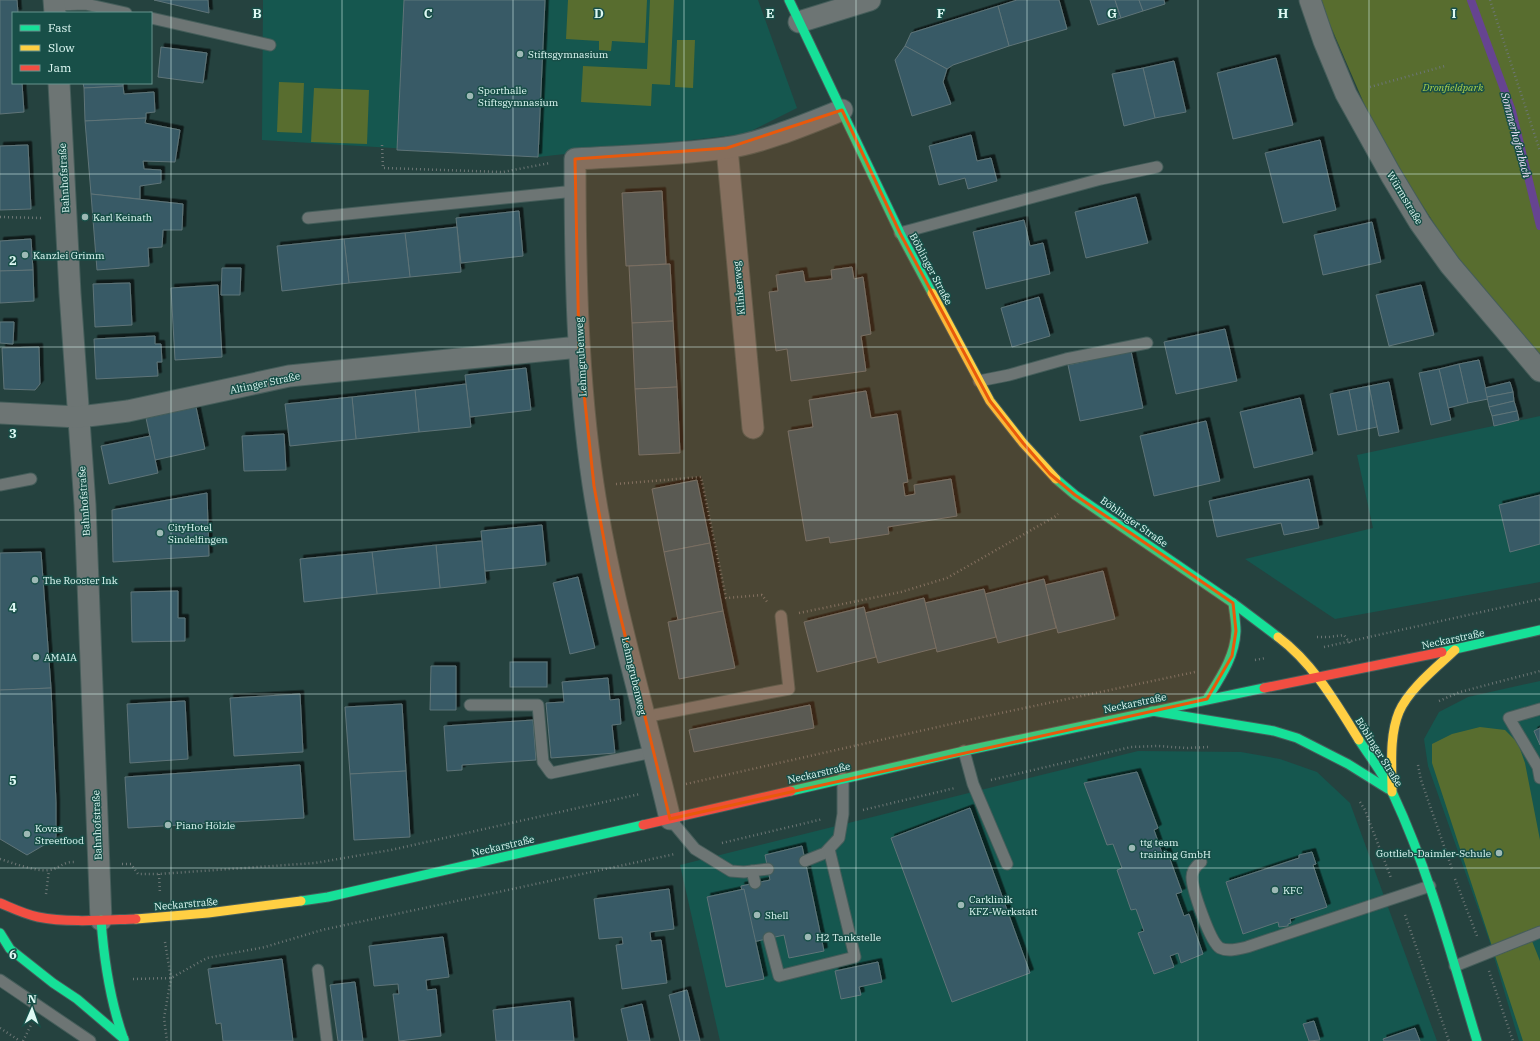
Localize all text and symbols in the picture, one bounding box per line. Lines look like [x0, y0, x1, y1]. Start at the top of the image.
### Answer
text: B [252, 5, 262, 22]
text: C [424, 5, 433, 22]
text: D [594, 5, 604, 22]
text: E [766, 5, 774, 22]
text: F [937, 5, 945, 22]
text: G [1107, 5, 1117, 22]
text: H [1278, 5, 1289, 22]
text: I [1452, 5, 1457, 22]
legend [12, 12, 152, 84]
text: Fast [48, 20, 72, 35]
text: Slow [48, 40, 75, 55]
place label: Stiftsgymnasium [528, 48, 609, 61]
marker: Stiftsgymnasium [515, 49, 525, 59]
text: Jam [48, 60, 72, 75]
park label: Dronfieldpark [1422, 81, 1484, 94]
place label: Sporthalle Stiftsgymnasium [478, 84, 559, 109]
water label: Sommerhofenbach [1498, 90, 1534, 179]
marker: Sporthalle Stiftsgymnasium [465, 91, 475, 101]
street label: Bahnhofstraße [56, 143, 72, 213]
street label: Würmstraße [1384, 169, 1426, 227]
place label: Karl Keinath [93, 211, 152, 224]
marker: Karl Keinath [80, 212, 90, 222]
street label: Böblinger Straße [907, 231, 955, 307]
place label: Kanzlei Grimm [33, 249, 105, 262]
marker: Kanzlei Grimm [20, 250, 30, 260]
text: 2 [9, 252, 17, 269]
street label: Klinkerweg [730, 260, 748, 315]
street label: Lehmgrubenweg [572, 316, 590, 397]
street label: Altinger Straße [229, 369, 301, 397]
text: 3 [9, 425, 17, 442]
street label: Bahnhofstraße [75, 466, 93, 536]
street label: Böblinger Straße [1098, 494, 1170, 550]
place label: CityHotel Sindelfingen [168, 521, 228, 546]
marker: CityHotel Sindelfingen [155, 528, 165, 538]
place label: The Rooster Ink [43, 574, 118, 587]
marker: The Rooster Ink [30, 575, 40, 585]
text: 4 [9, 599, 17, 616]
street label: Neckarstraße [1420, 626, 1486, 652]
street label: Lehmgrubenweg [619, 636, 649, 717]
place label: AMAIA [44, 651, 77, 664]
marker: AMAIA [31, 652, 41, 662]
street label: Neckarstraße [1102, 690, 1168, 716]
street label: Böblinger Straße [1352, 715, 1406, 789]
street label: Neckarstraße [786, 759, 852, 787]
text: 5 [9, 772, 17, 789]
street label: Bahnhofstraße [89, 790, 105, 860]
place label: Piano Hölzle [176, 819, 235, 832]
marker: Piano Hölzle [163, 820, 173, 830]
place label: Kovas Streetfood [35, 822, 84, 847]
marker: Kovas Streetfood [22, 829, 32, 839]
street label: Neckarstraße [470, 832, 536, 860]
place label: ttg team training GmbH [1140, 836, 1211, 861]
marker: ttg team training GmbH [1127, 843, 1137, 853]
place label: Gottlieb-Daimler-Schule [1376, 847, 1491, 860]
marker: Gottlieb-Daimler-Schule [1494, 848, 1504, 858]
place label: KFC [1283, 884, 1303, 897]
marker: KFC [1270, 885, 1280, 895]
place label: Carklinik KFZ-Werkstatt [969, 893, 1038, 918]
street label: Neckarstraße [154, 895, 218, 913]
marker: Carklinik KFZ-Werkstatt [956, 900, 966, 910]
place label: Shell [765, 909, 788, 922]
marker: Shell [752, 910, 762, 920]
place label: H2 Tankstelle [816, 931, 881, 944]
marker: H2 Tankstelle [803, 932, 813, 942]
text: 6 [9, 946, 17, 963]
north arrow [12, 989, 52, 1029]
text: N [28, 992, 37, 1006]

